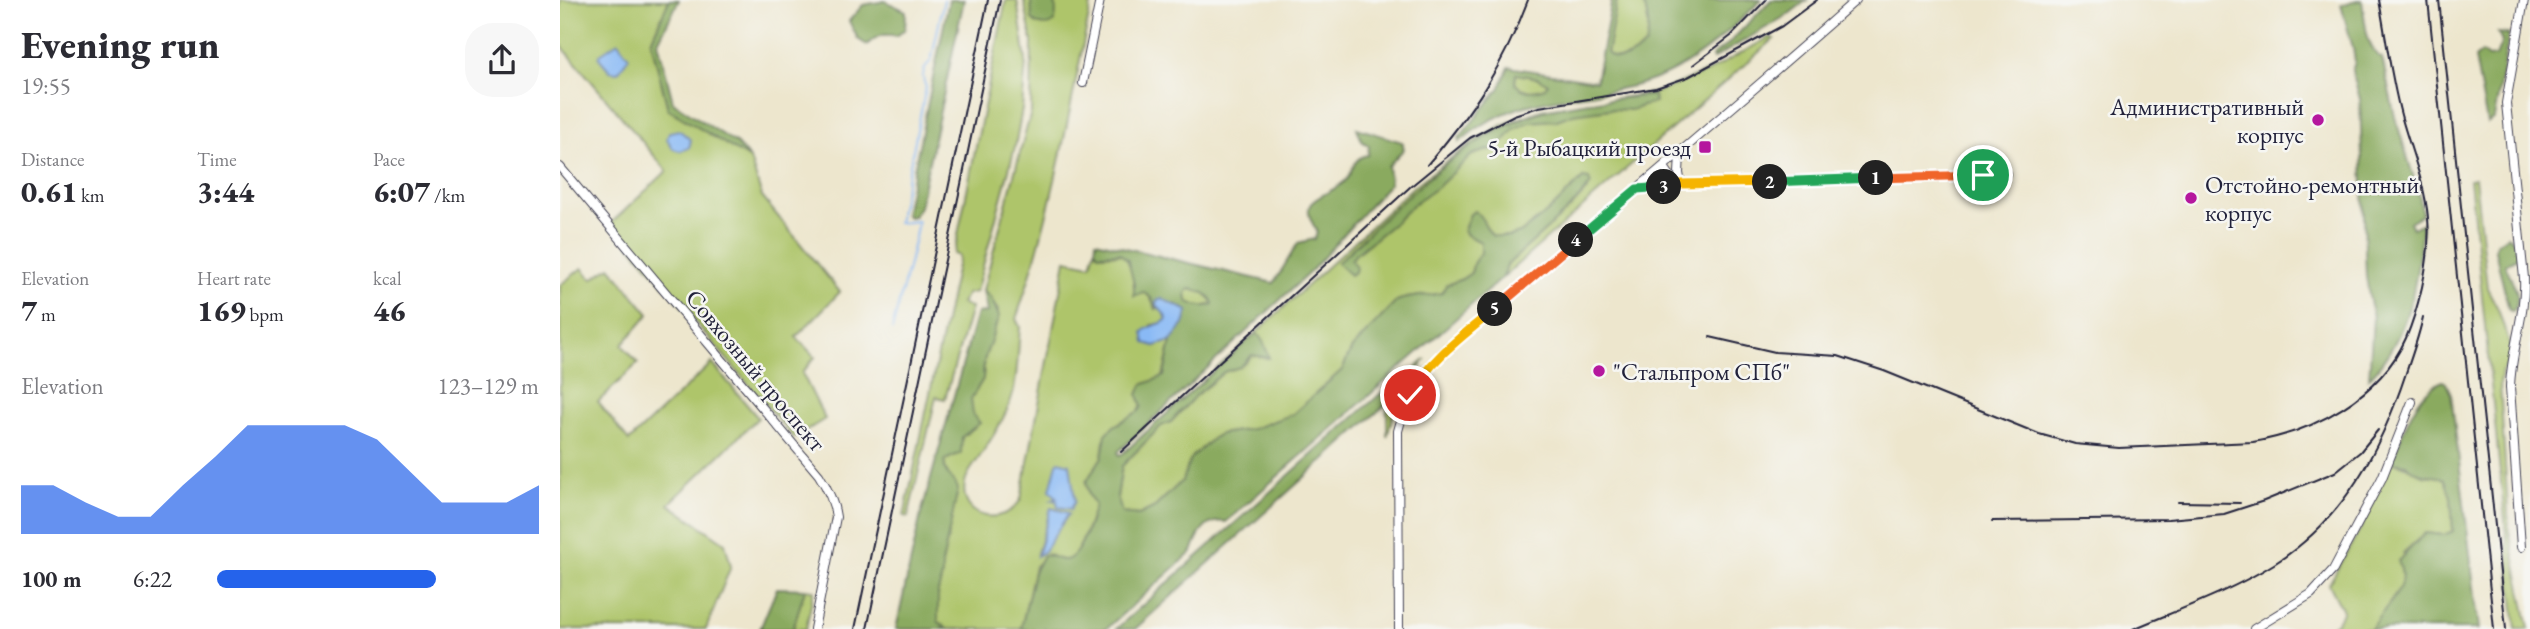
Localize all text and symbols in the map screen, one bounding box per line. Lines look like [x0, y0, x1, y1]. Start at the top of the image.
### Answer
text: Evening run [21, 20, 219, 69]
button: share [465, 23, 539, 97]
text: 19:55 [21, 71, 71, 101]
place label: Административный корпус [2109, 91, 2304, 150]
marker: Административный корпус [2310, 112, 2326, 128]
place label: 5-й Рыбацкий проезд [1488, 132, 1691, 163]
marker: 5-й Рыбацкий проезд [1697, 139, 1713, 155]
pin [1953, 145, 2013, 205]
text: Distance [21, 147, 84, 172]
text: Time [197, 147, 237, 172]
text: Pace [373, 147, 405, 172]
icon: arrive [1964, 156, 2002, 194]
pin: 1 [1858, 160, 1894, 196]
pin: 2 [1752, 164, 1788, 200]
text: 1 [1870, 165, 1881, 190]
text: 2 [1764, 169, 1775, 194]
place label: Отстойно-ремонтный корпус [2205, 169, 2419, 228]
pin: 3 [1646, 170, 1682, 204]
text: 0.61 [21, 172, 77, 211]
text: 3:44 [197, 172, 254, 211]
text: 6:07 [373, 172, 430, 211]
text: 3 [1658, 174, 1669, 199]
text: km [77, 183, 105, 208]
text: /km [430, 183, 465, 208]
marker: Отстойно-ремонтный корпус [2183, 190, 2199, 206]
pin: 4 [1558, 222, 1594, 258]
text: 4 [1570, 227, 1581, 252]
text: Elevation [21, 266, 89, 291]
text: Heart rate [197, 266, 271, 291]
text: kcal [373, 266, 402, 291]
street label: Совхозный проспект [679, 283, 833, 458]
text: 7 [21, 291, 37, 330]
text: 169 [197, 291, 246, 330]
text: 46 [373, 291, 405, 330]
pin: 5 [1478, 292, 1513, 326]
text: 5 [1489, 296, 1500, 321]
text: m [37, 302, 56, 327]
text: bpm [246, 302, 284, 327]
place label: "Стальпром СПб" [1613, 356, 1790, 387]
marker: "Стальпром СПб" [1591, 363, 1607, 379]
pin [1380, 365, 1440, 425]
text: Elevation [21, 371, 104, 401]
text: 123–129 m [438, 371, 539, 401]
icon: check [1391, 376, 1429, 414]
text: 100 m [21, 564, 82, 594]
text: 6:22 [133, 564, 172, 594]

